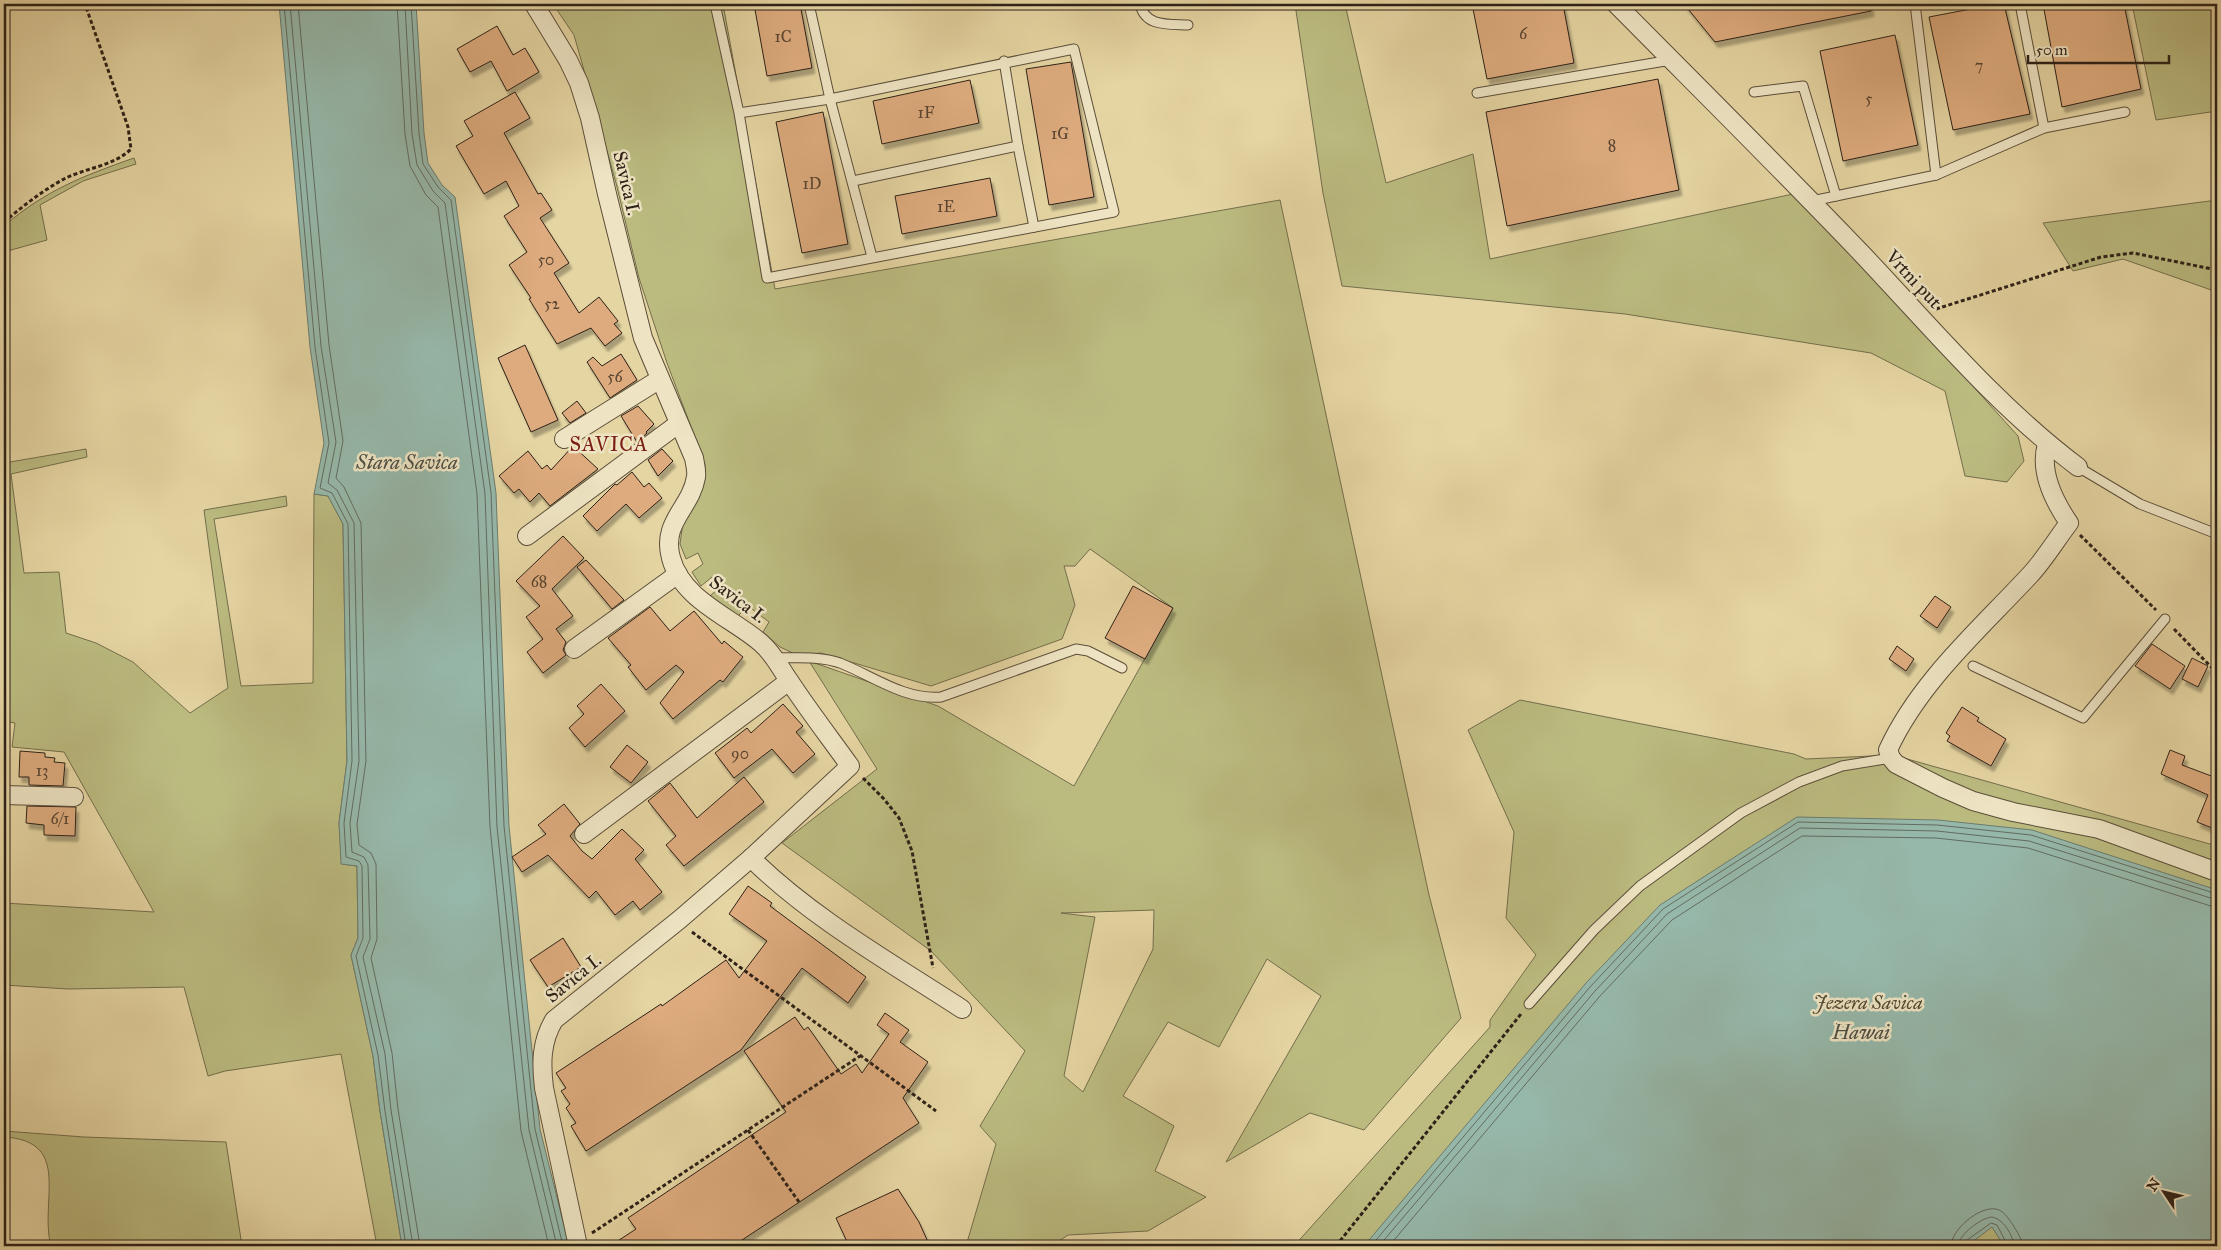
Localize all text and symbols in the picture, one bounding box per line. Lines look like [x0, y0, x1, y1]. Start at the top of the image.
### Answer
house number: 6 [1519, 24, 1528, 43]
house number: 1C [774, 27, 792, 46]
scale bar [2028, 32, 2170, 64]
text: 50 m [2036, 41, 2068, 59]
house number: 7 [1975, 56, 1983, 75]
house number: 5 [1865, 89, 1873, 108]
house number: 1F [918, 103, 935, 122]
house number: 1G [1051, 124, 1069, 143]
house number: 8 [1608, 136, 1616, 155]
street label: Savica I. [608, 149, 646, 217]
house number: 1D [803, 174, 821, 193]
house number: 1E [937, 197, 955, 216]
street label: Vrtni put [1880, 244, 1947, 313]
house number: 50 [538, 250, 554, 269]
house number: 52 [544, 294, 560, 313]
house number: 56 [607, 367, 624, 386]
district label: SAVICA [570, 432, 648, 456]
water label: Stara Savica [355, 450, 458, 474]
street label: Savica I. [705, 570, 771, 628]
house number: 68 [531, 572, 547, 591]
house number: 90 [731, 744, 749, 763]
house number: 13 [36, 761, 48, 780]
house number: 6/1 [51, 809, 69, 828]
street label: Savica I. [540, 948, 606, 1008]
park label: Jezera Savica [1813, 991, 1922, 1014]
water label: Hawai [1831, 1020, 1890, 1044]
north arrow [2138, 1168, 2188, 1218]
text: N [2143, 1175, 2164, 1195]

